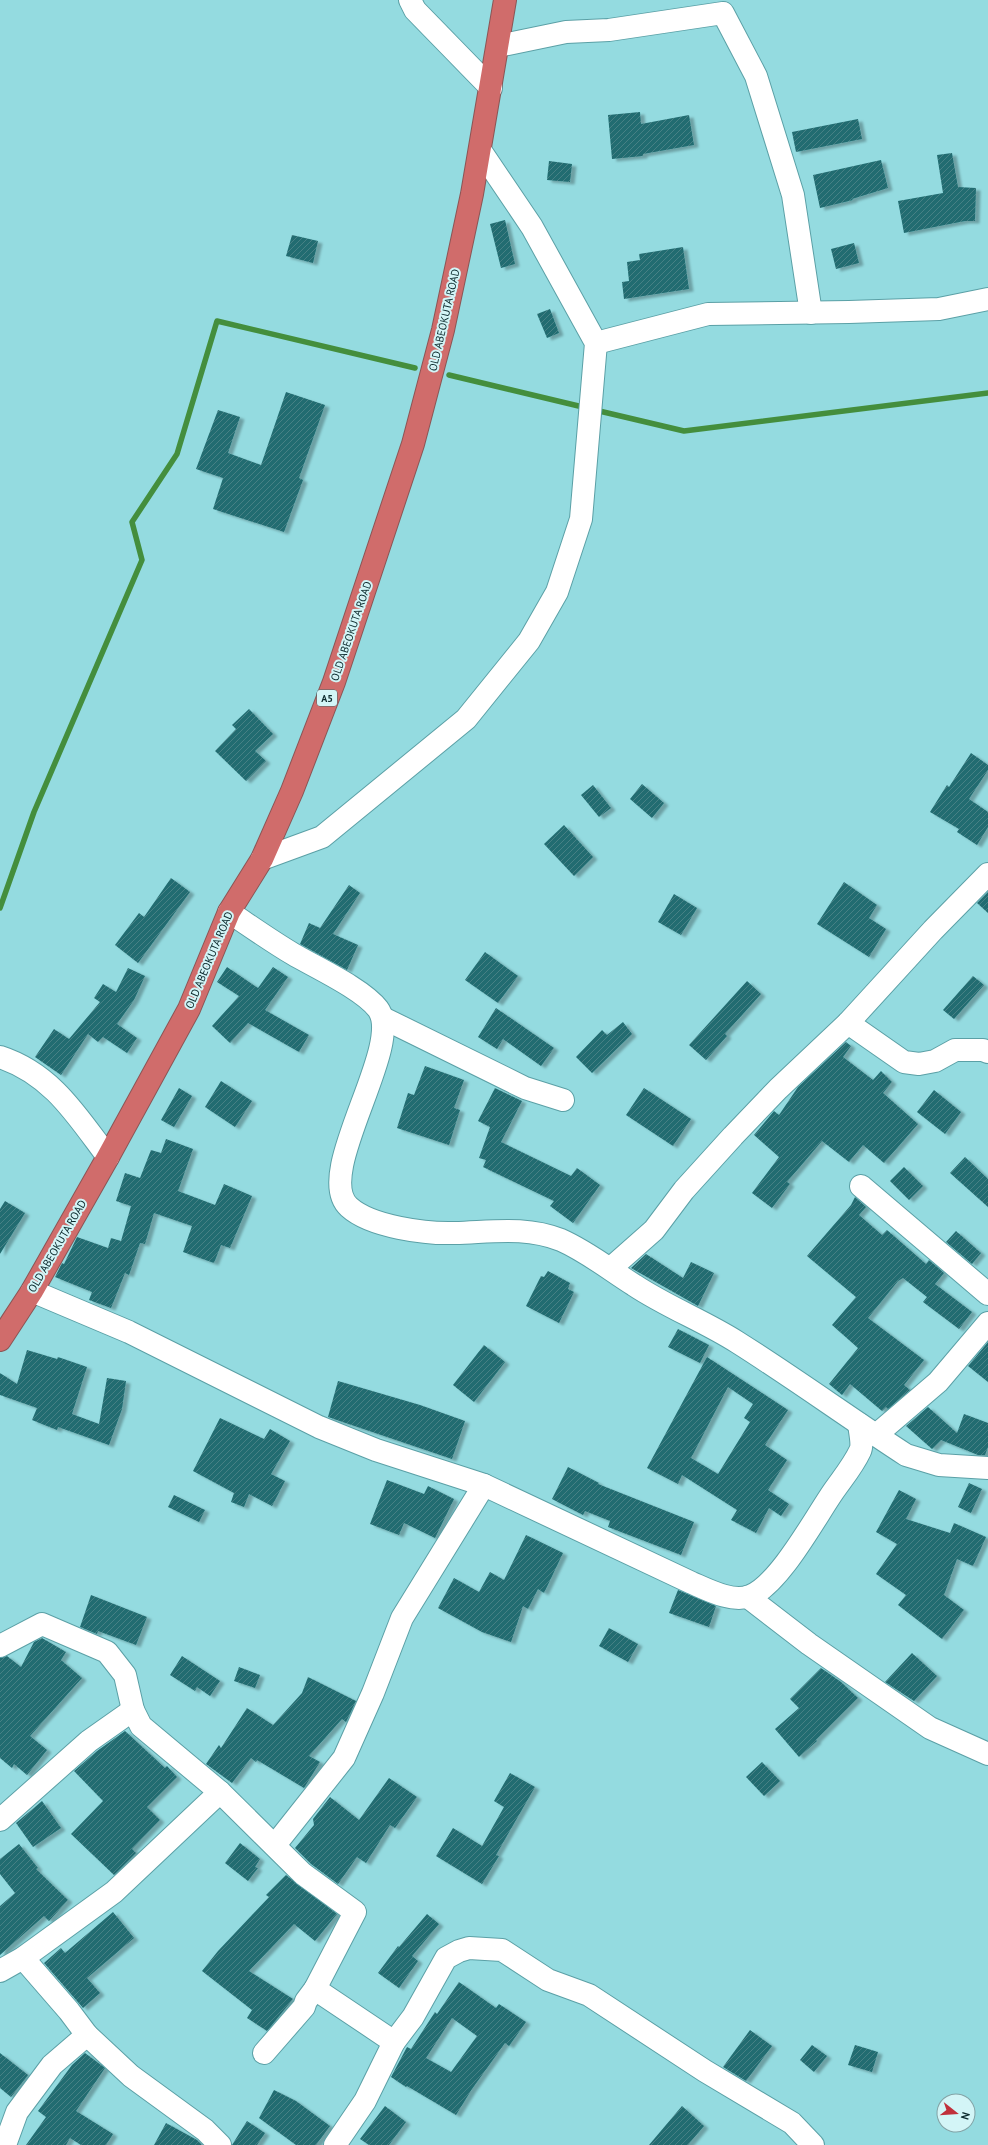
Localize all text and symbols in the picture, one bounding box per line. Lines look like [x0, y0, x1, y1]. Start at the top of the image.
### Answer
street label: OLD ABEOKUTA ROAD [425, 268, 463, 372]
street label: OLD ABEOKUTA ROAD [327, 579, 375, 683]
road number: A5 [317, 690, 337, 706]
street label: OLD ABEOKUTA ROAD [182, 909, 236, 1011]
street label: OLD ABEOKUTA ROAD [25, 1197, 89, 1295]
north arrow [936, 2093, 976, 2133]
text: N [958, 2110, 973, 2121]

